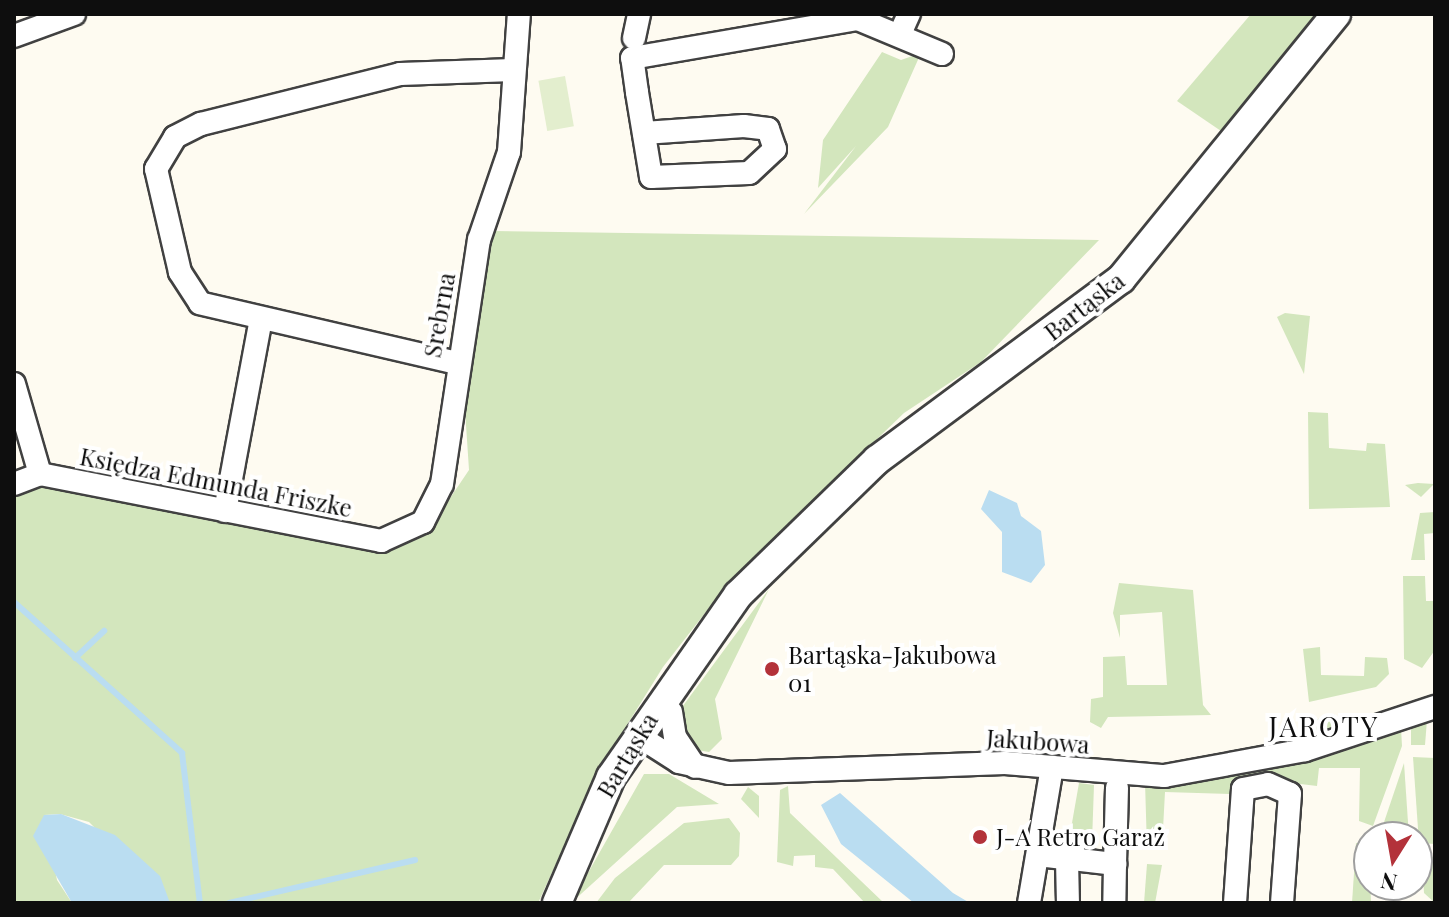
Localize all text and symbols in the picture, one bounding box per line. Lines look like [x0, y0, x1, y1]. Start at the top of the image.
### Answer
street label: Bartąska [1038, 266, 1130, 346]
street label: Srebrna [417, 270, 461, 360]
street label: Księdza Edmunda Friszke [77, 441, 355, 523]
place label: Bartąska-Jakubowa 01 [788, 641, 997, 697]
marker: Bartąska-Jakubowa 01 [763, 660, 781, 678]
street label: Bartąska [591, 707, 663, 803]
district label: JAROTY [1269, 709, 1379, 743]
street label: Jakubowa [986, 723, 1090, 759]
north arrow [1353, 821, 1433, 901]
place label: J-A Retro Garaż [996, 823, 1165, 851]
marker: J-A Retro Garaż [971, 828, 989, 846]
text: N [1378, 866, 1399, 899]

